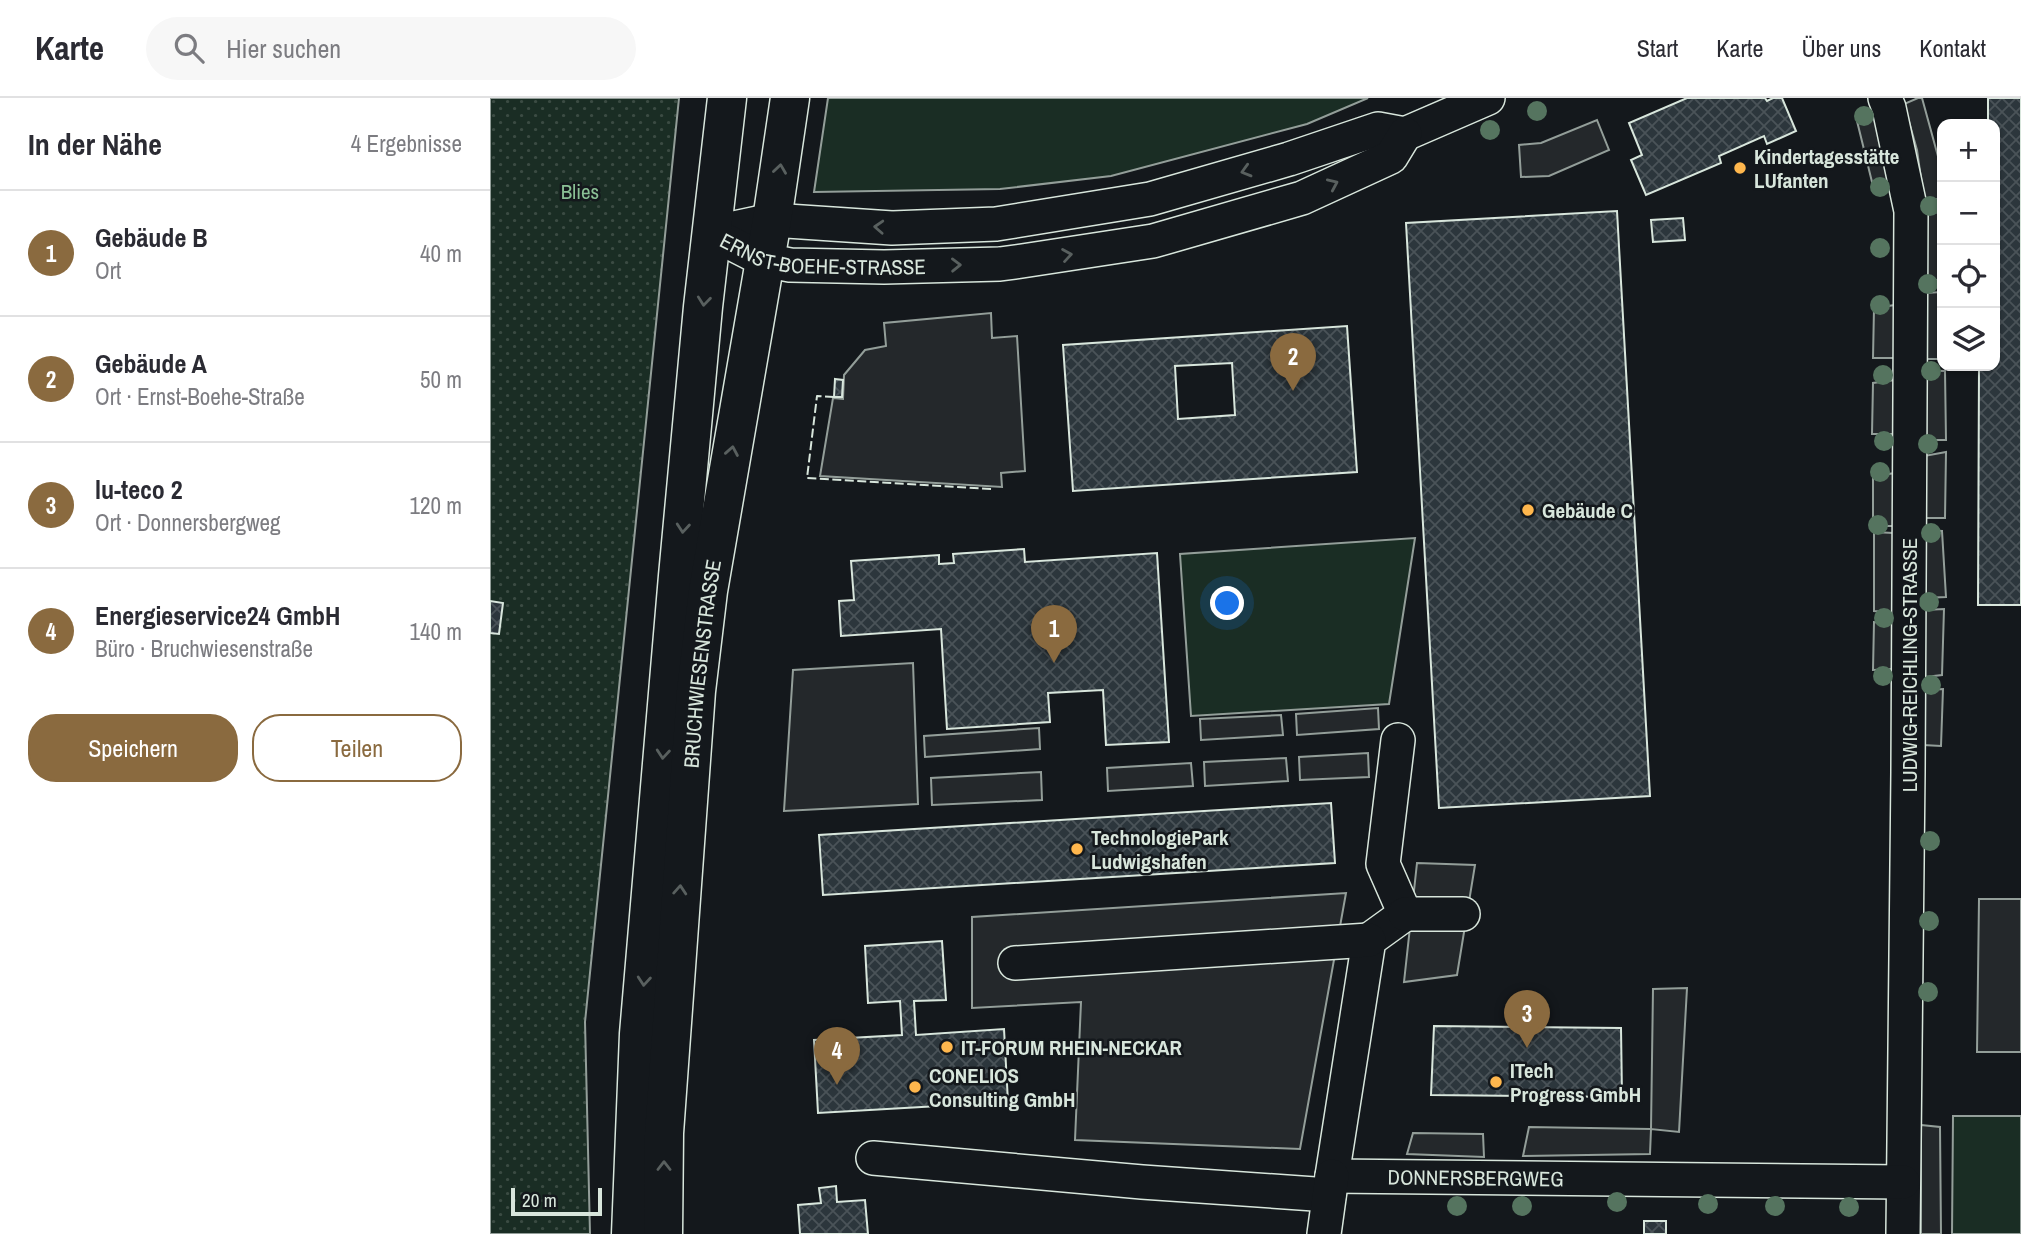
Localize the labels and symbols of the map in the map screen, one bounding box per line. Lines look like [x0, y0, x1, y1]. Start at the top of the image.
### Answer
place label: Kindertagesstätte LUfanten [1754, 142, 1899, 195]
marker: Kindertagesstätte LUfanten [1732, 160, 1748, 176]
one-way arrow [772, 163, 787, 175]
one-way arrow [1240, 163, 1252, 178]
park label: Blies [561, 177, 599, 206]
one-way arrow [1326, 178, 1339, 192]
one-way arrow [873, 220, 884, 235]
street label: ERNST-BOEHE-STRASSE [715, 226, 926, 282]
one-way arrow [1061, 247, 1073, 262]
one-way arrow [951, 258, 962, 273]
one-way arrow [697, 296, 712, 307]
pin: 2 [1270, 333, 1316, 391]
one-way arrow [724, 445, 739, 457]
place label: Gebäude C [1542, 496, 1633, 525]
marker: Gebäude C [1520, 502, 1536, 518]
one-way arrow [675, 522, 690, 533]
street label: LUDWIG-REICHLING-STRASSE [1895, 538, 1924, 792]
street label: BRUCHWIESENSTRASSE [676, 557, 728, 769]
your location [1210, 586, 1244, 620]
pin: 1 [1031, 605, 1077, 663]
one-way arrow [656, 749, 671, 760]
place label: TechnologiePark Ludwigshafen [1091, 823, 1229, 876]
marker: TechnologiePark Ludwigshafen [1069, 841, 1085, 857]
one-way arrow [672, 884, 687, 895]
one-way arrow [636, 975, 651, 987]
pin: 3 [1504, 990, 1550, 1048]
pin: 4 [814, 1027, 860, 1085]
place label: IT-FORUM RHEIN-NECKAR [961, 1033, 1183, 1062]
marker: IT-FORUM RHEIN-NECKAR [939, 1039, 955, 1055]
place label: ITech Progress GmbH [1510, 1056, 1641, 1109]
place label: CONELIOS Consulting GmbH [929, 1061, 1075, 1114]
marker: ITech Progress GmbH [1488, 1074, 1504, 1090]
marker: CONELIOS Consulting GmbH [907, 1079, 923, 1095]
one-way arrow [656, 1160, 671, 1171]
street label: DONNERSBERGWEG [1387, 1162, 1564, 1193]
scale bar [511, 1185, 602, 1217]

